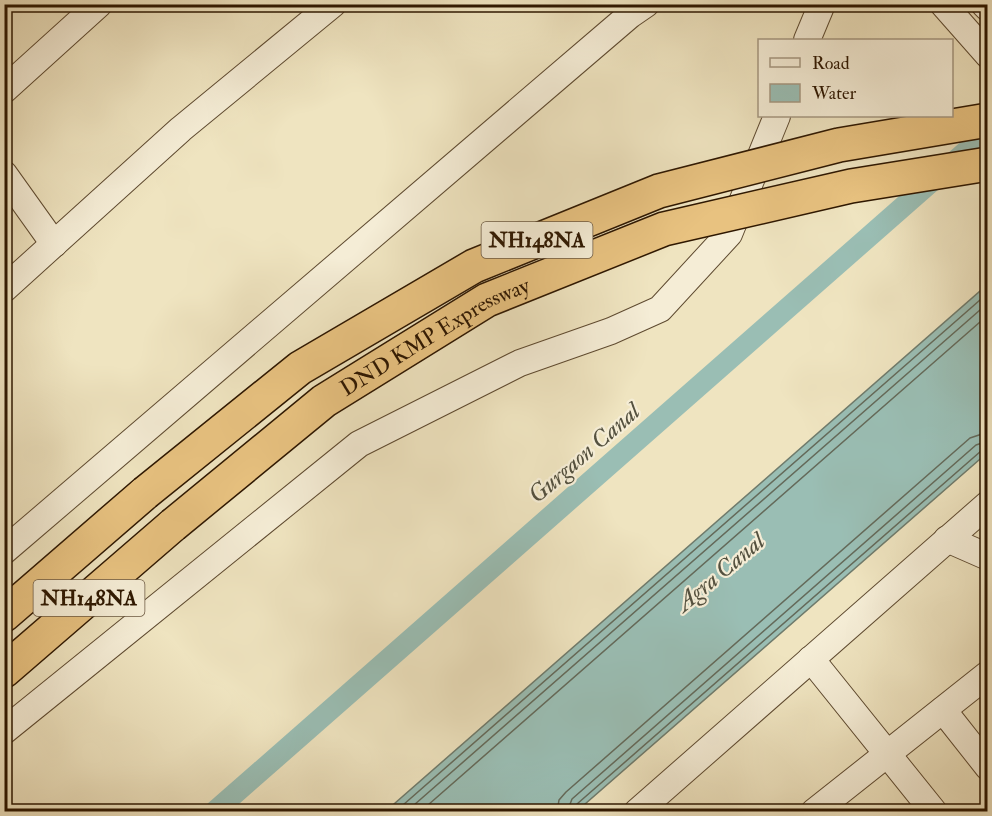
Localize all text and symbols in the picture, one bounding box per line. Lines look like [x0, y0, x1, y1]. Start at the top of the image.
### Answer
legend [758, 39, 953, 117]
text: Road [812, 52, 850, 75]
text: Water [811, 82, 856, 105]
road number: NH148NA [482, 222, 592, 258]
street label: DND KMP Expressway [335, 271, 534, 403]
water label: Gurgaon Canal [522, 395, 648, 510]
water label: Agra Canal [667, 525, 773, 621]
road number: NH148NA [34, 580, 144, 616]

